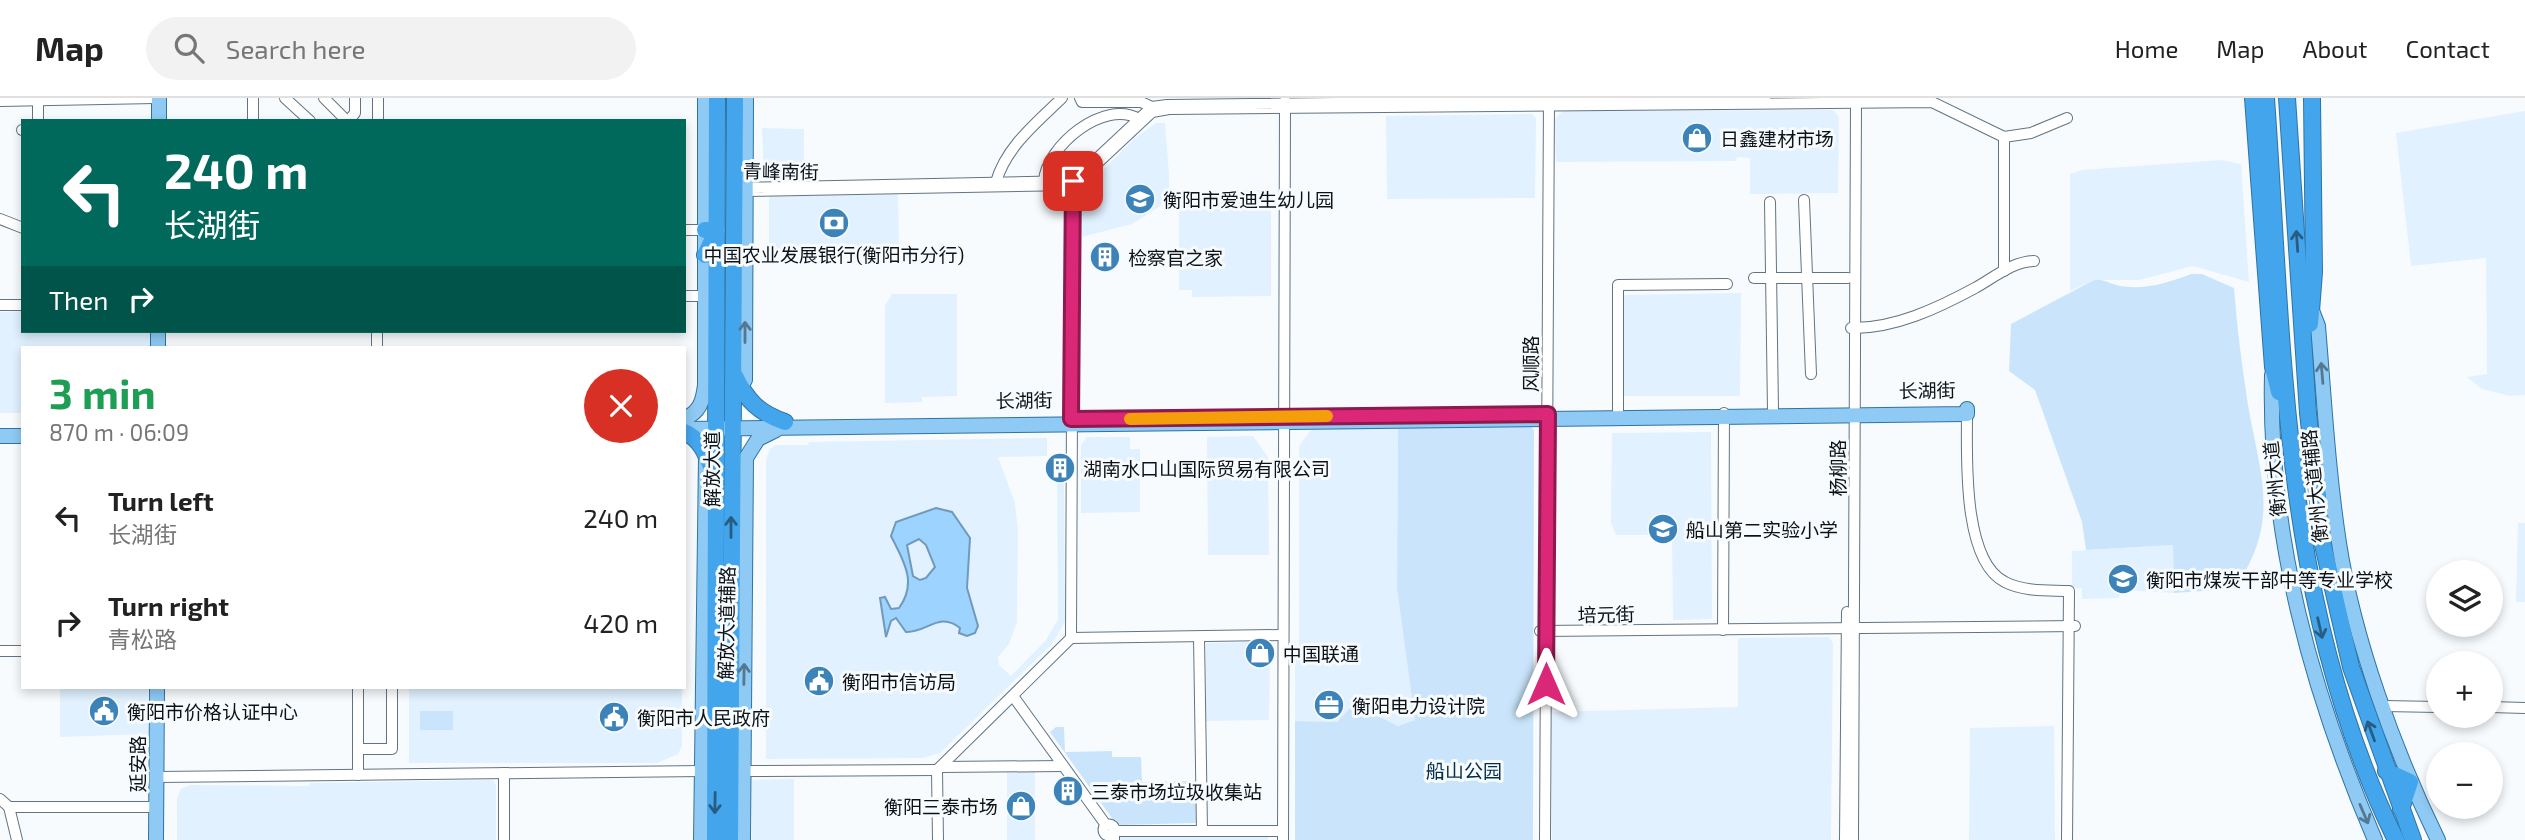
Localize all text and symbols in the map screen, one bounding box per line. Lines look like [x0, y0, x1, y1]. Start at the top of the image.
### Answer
search box [146, 17, 636, 80]
text: Map [35, 28, 104, 68]
icon: search [170, 29, 208, 67]
text: Search here [226, 33, 365, 64]
text: Home [2115, 34, 2178, 63]
text: Map [2216, 34, 2264, 63]
text: About [2302, 34, 2368, 63]
text: Contact [2406, 34, 2490, 63]
shop icon: 日鑫建材市场 [1680, 121, 1714, 155]
place label: 日鑫建材市场 [1720, 127, 1834, 150]
text: 240 m [164, 140, 308, 199]
icon: left [49, 147, 140, 238]
pin [1043, 151, 1103, 211]
street label: 青峰南街 [743, 159, 819, 183]
icon: arrive [1054, 162, 1092, 200]
school or university icon: 衡阳市爱迪生幼儿园 [1123, 182, 1157, 216]
place label: 衡阳市爱迪生幼儿园 [1163, 188, 1334, 211]
text: 长湖街 [164, 205, 260, 243]
bank icon: 中国农业发展银行(衡阳市分行) [817, 206, 851, 240]
one-way arrow [2290, 230, 2303, 253]
building icon: 检察官之家 [1088, 240, 1122, 274]
place label: 中国农业发展银行(衡阳市分行) [704, 243, 964, 266]
place label: 检察官之家 [1128, 246, 1223, 269]
icon: right [122, 280, 160, 318]
text: Then [49, 284, 108, 315]
one-way arrow [738, 321, 752, 344]
street label: 风顺路 [1519, 335, 1542, 393]
one-way arrow [2315, 362, 2328, 385]
text: 3 min [49, 367, 156, 417]
button: close [584, 369, 658, 443]
street label: 长湖街 [1898, 378, 1956, 402]
street label: 长湖街 [995, 388, 1053, 412]
text: 870 m · 06:09 [49, 418, 189, 446]
street label: 衡州大道辅路 [2297, 428, 2331, 544]
street label: 解放大道 [700, 431, 723, 507]
street label: 杨柳路 [1826, 439, 1849, 497]
street label: 衡州大道 [2259, 440, 2289, 518]
building icon: 湖南水口山国际贸易有限公司 [1043, 451, 1077, 485]
place label: 湖南水口山国际贸易有限公司 [1083, 457, 1330, 480]
text: Turn left [108, 485, 214, 516]
icon: left [49, 499, 87, 537]
text: 240 m [583, 502, 658, 533]
school or university icon: 船山第二实验小学 [1646, 512, 1680, 546]
one-way arrow [725, 516, 738, 539]
place label: 船山第二实验小学 [1686, 518, 1838, 541]
text: 长湖街 [108, 520, 177, 548]
map controls [2426, 560, 2503, 819]
button: layers [2426, 560, 2503, 637]
school or university icon: 衡阳市煤炭干部中等专业学校 [2106, 562, 2140, 596]
street label: 解放大道辅路 [714, 566, 738, 680]
place label: 衡阳市煤炭干部中等专业学校 [2146, 568, 2393, 591]
text: Turn right [108, 590, 229, 621]
street label: 培元街 [1577, 602, 1635, 626]
icon: right [49, 604, 87, 642]
text: 420 m [583, 607, 658, 638]
one-way arrow [2314, 616, 2327, 639]
text: 青松路 [108, 625, 177, 653]
shop icon: 中国联通 [1243, 636, 1277, 670]
place label: 中国联通 [1283, 642, 1359, 665]
position arrow [1509, 647, 1583, 721]
button: + [2426, 651, 2503, 728]
one-way arrow [738, 663, 751, 686]
public building icon: 衡阳市信访局 [802, 664, 836, 698]
place label: 衡阳市信访局 [842, 670, 956, 693]
office icon: 衡阳电力设计院 [1312, 688, 1346, 722]
public building icon: 衡阳市价格认证中心 [87, 694, 121, 728]
place label: 衡阳电力设计院 [1352, 694, 1485, 717]
place label: 衡阳市价格认证中心 [127, 700, 298, 723]
public building icon: 衡阳市人民政府 [597, 700, 631, 734]
place label: 衡阳市人民政府 [637, 706, 770, 729]
one-way arrow [2364, 720, 2377, 742]
street label: 延安路 [126, 735, 149, 793]
button: − [2426, 742, 2503, 819]
park label: 船山公园 [1426, 759, 1502, 782]
building icon: 三泰市场垃圾收集站 [1051, 774, 1085, 808]
place label: 三泰市场垃圾收集站 [1091, 780, 1262, 803]
shop icon: 衡阳三泰市场 [1004, 789, 1038, 823]
one-way arrow [708, 791, 722, 814]
place label: 衡阳三泰市场 [884, 795, 998, 818]
one-way arrow [2358, 803, 2371, 824]

